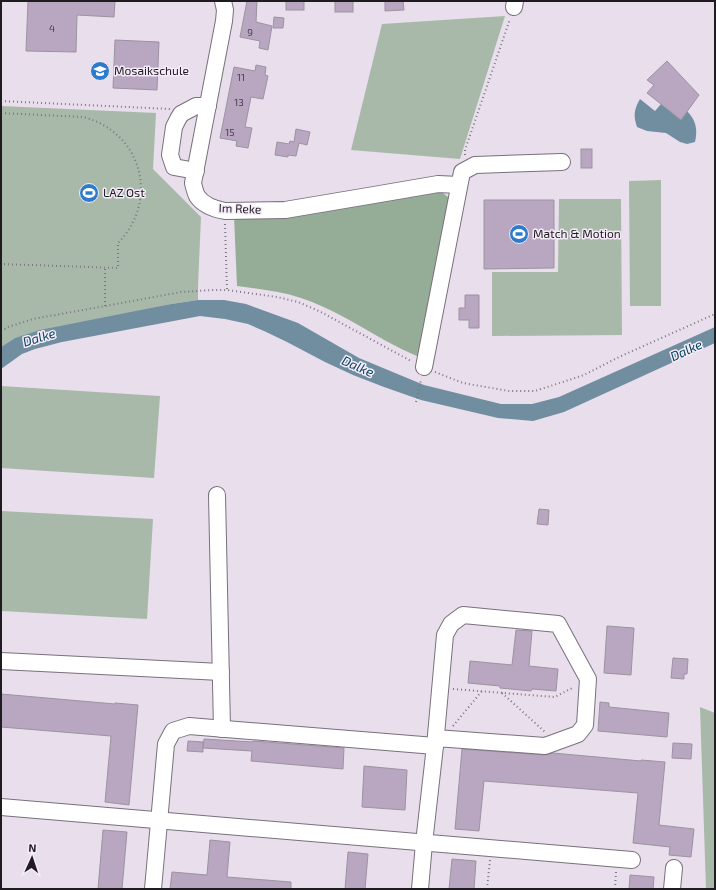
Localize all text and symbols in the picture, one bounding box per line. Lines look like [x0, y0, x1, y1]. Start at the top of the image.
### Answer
house number: 4 [49, 22, 55, 34]
house number: 9 [247, 26, 253, 38]
school or university icon: Mosaikschule [89, 60, 111, 82]
place label: Mosaikschule [114, 63, 189, 77]
house number: 11 [237, 71, 245, 83]
house number: 13 [234, 96, 244, 108]
house number: 15 [225, 126, 235, 138]
sports icon: LAZ Ost [78, 182, 100, 204]
place label: LAZ Ost [103, 185, 145, 199]
street label: Im Reke [219, 200, 262, 216]
sports icon: Match & Motion [508, 223, 530, 245]
place label: Match & Motion [533, 226, 621, 240]
water label: Dalke [21, 324, 57, 350]
water label: Dalke [667, 336, 705, 364]
water label: Dalke [339, 352, 377, 380]
north arrow [12, 838, 52, 878]
text: N [28, 841, 37, 854]

